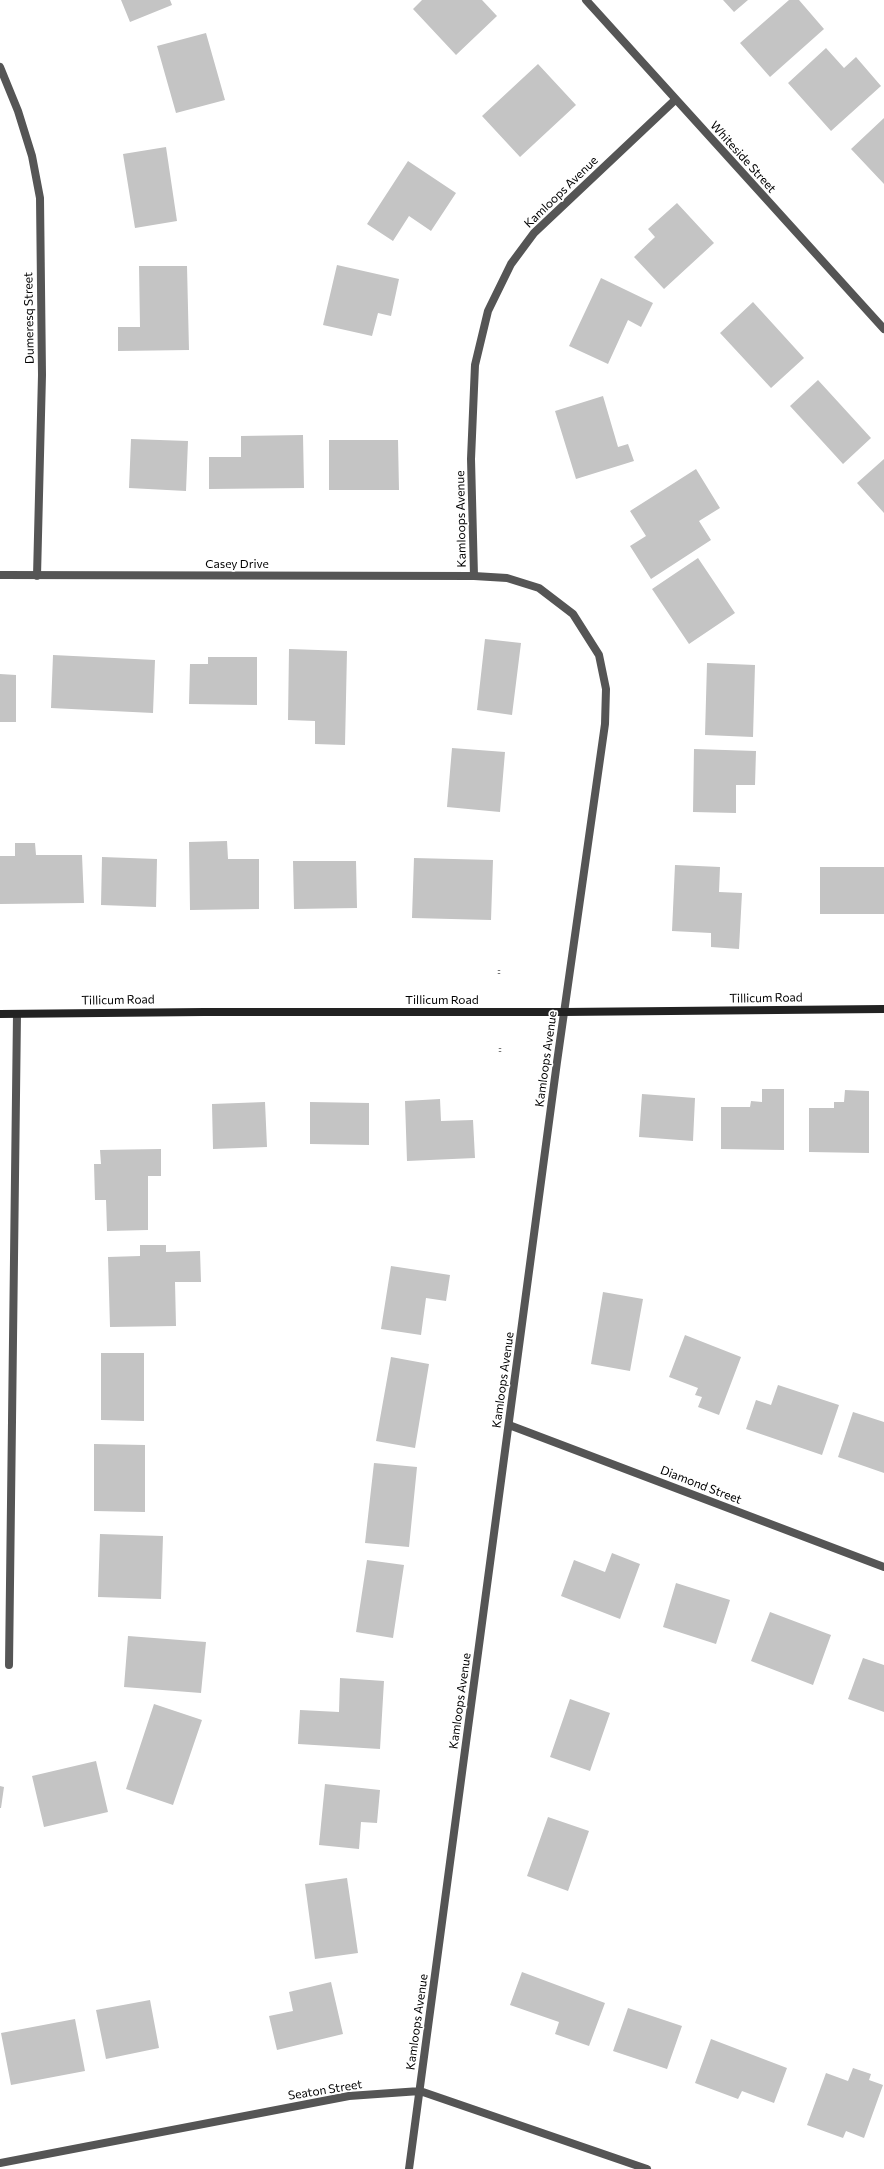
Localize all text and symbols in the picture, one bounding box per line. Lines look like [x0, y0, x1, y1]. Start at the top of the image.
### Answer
street label: Whiteside Street [707, 118, 779, 196]
street label: Kamloops Avenue [521, 153, 601, 231]
street label: Dumeresq Street [21, 272, 37, 364]
street label: Kamloops Avenue [453, 470, 469, 568]
street label: Casey Drive [205, 557, 269, 571]
street label: Tillicum Road [729, 990, 803, 1006]
street label: Tillicum Road [81, 992, 155, 1008]
street label: Tillicum Road [405, 993, 479, 1007]
street label: Kamloops Avenue [532, 1010, 560, 1108]
street label: Kamloops Avenue [489, 1331, 517, 1429]
street label: Diamond Street [658, 1463, 744, 1507]
street label: Kamloops Avenue [446, 1652, 474, 1750]
street label: Kamloops Avenue [403, 1973, 431, 2071]
street label: Seaton Street [287, 2077, 363, 2103]

